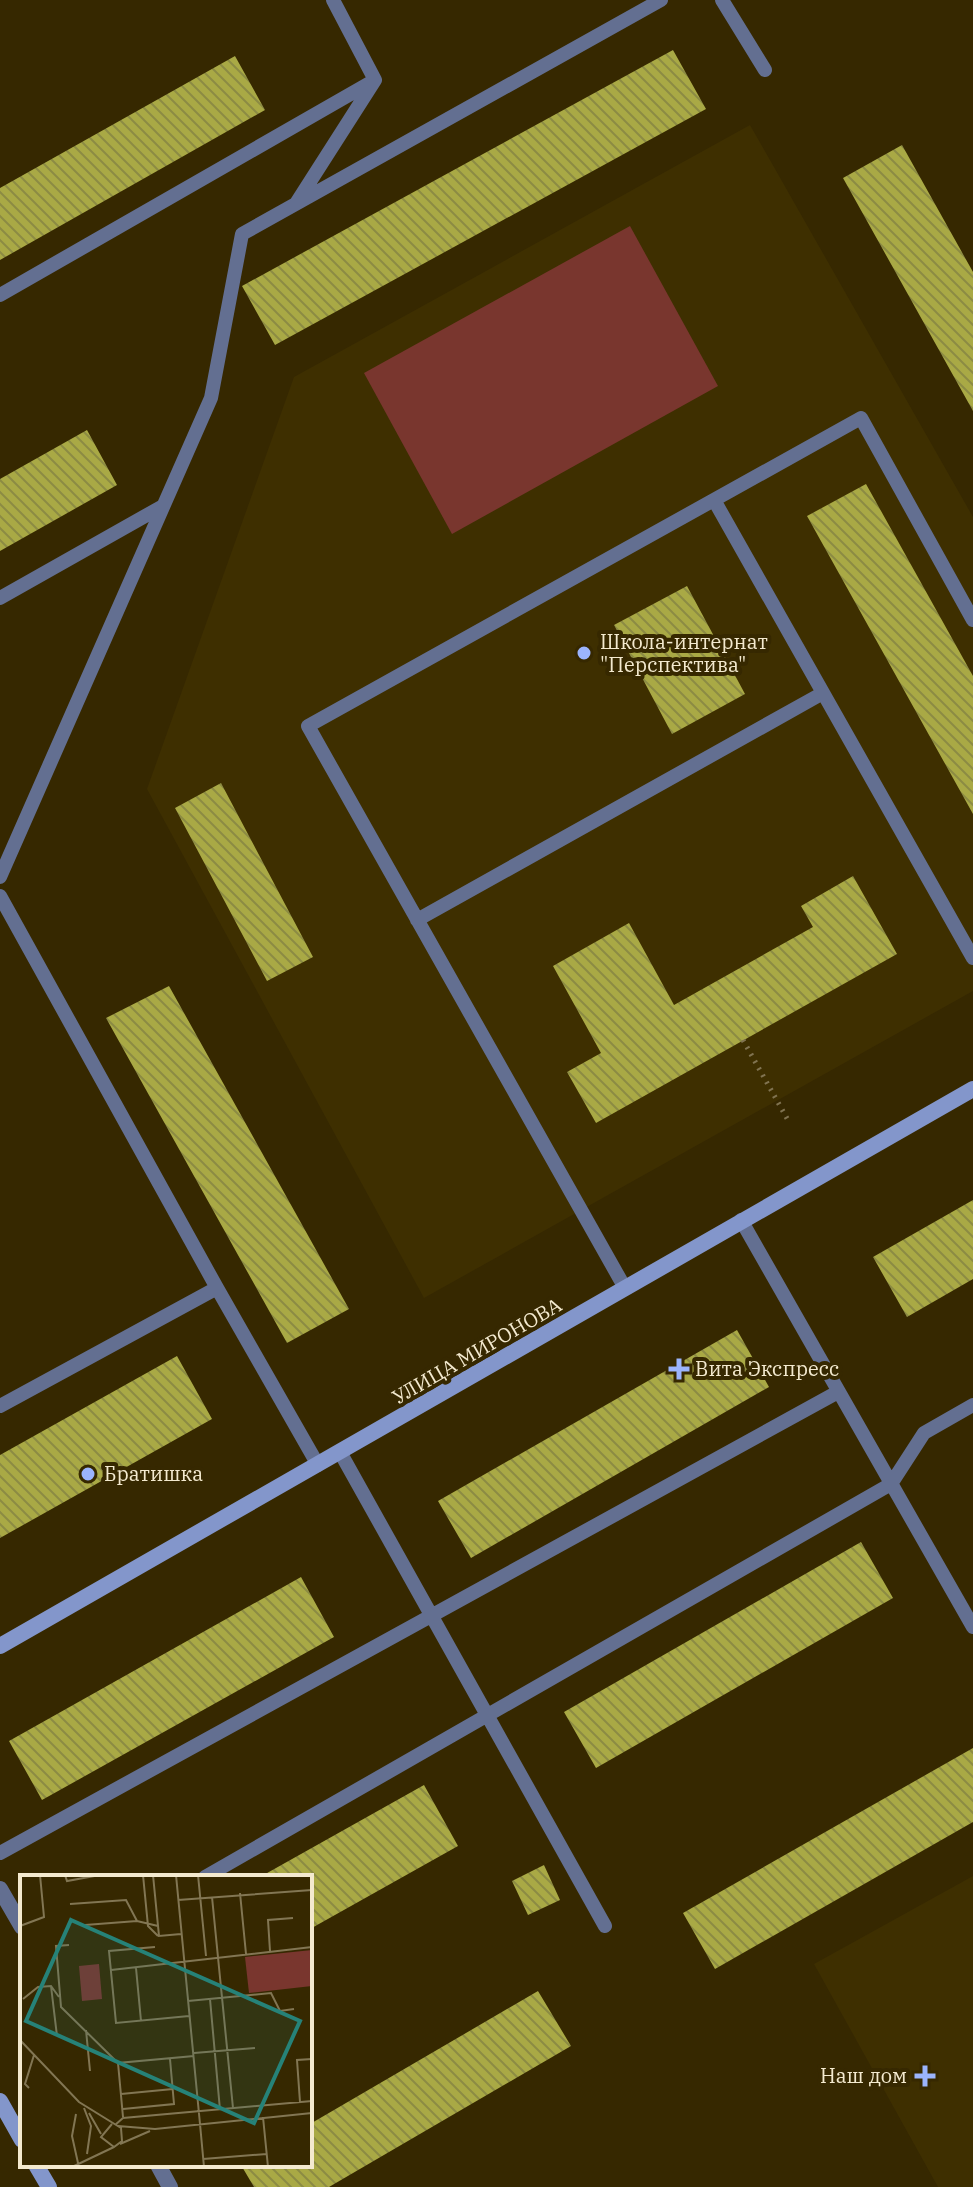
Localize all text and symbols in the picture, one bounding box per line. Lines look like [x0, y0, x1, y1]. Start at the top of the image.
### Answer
place label: Школа-интернат "Перспектива" [600, 628, 768, 678]
marker: Школа-интернат "Перспектива" [575, 644, 593, 662]
street label: УЛИЦА МИРОНОВА [387, 1291, 567, 1410]
place label: Вита Экспресс [695, 1355, 839, 1382]
marker: Вита Экспресс [670, 1360, 688, 1378]
place label: Братишка [104, 1460, 203, 1487]
marker: Братишка [79, 1465, 97, 1483]
inset map [20, 1875, 312, 2167]
place label: Наш дом [820, 2062, 907, 2089]
marker: Наш дом [914, 2065, 936, 2087]

